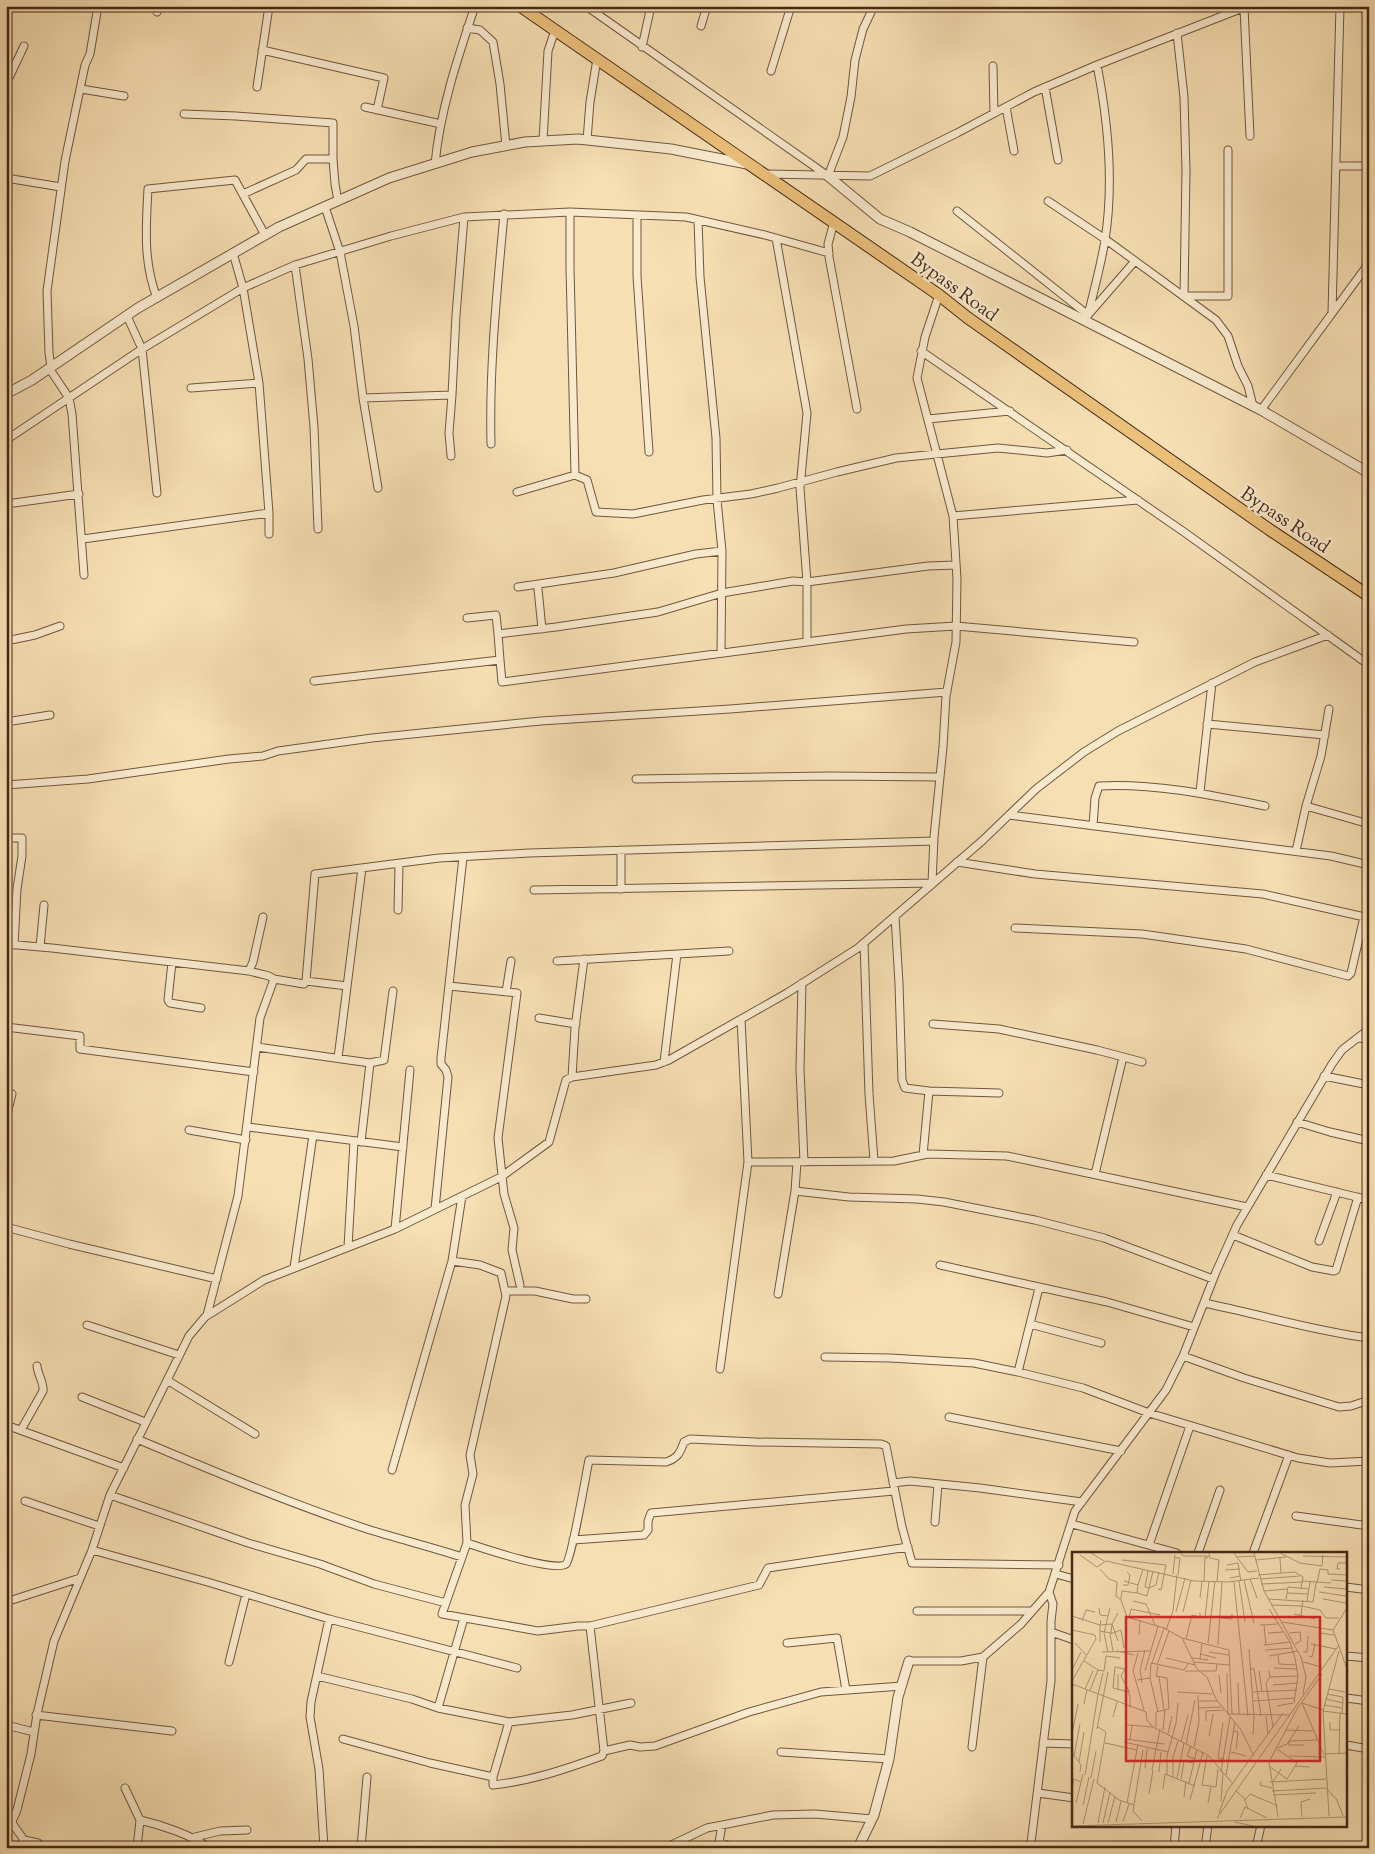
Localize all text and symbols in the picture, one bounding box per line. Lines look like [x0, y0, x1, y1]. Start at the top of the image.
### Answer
street label: Bypass Road [904, 247, 1003, 329]
street label: Bypass Road [1235, 481, 1335, 561]
inset map [1072, 1552, 1348, 1826]

